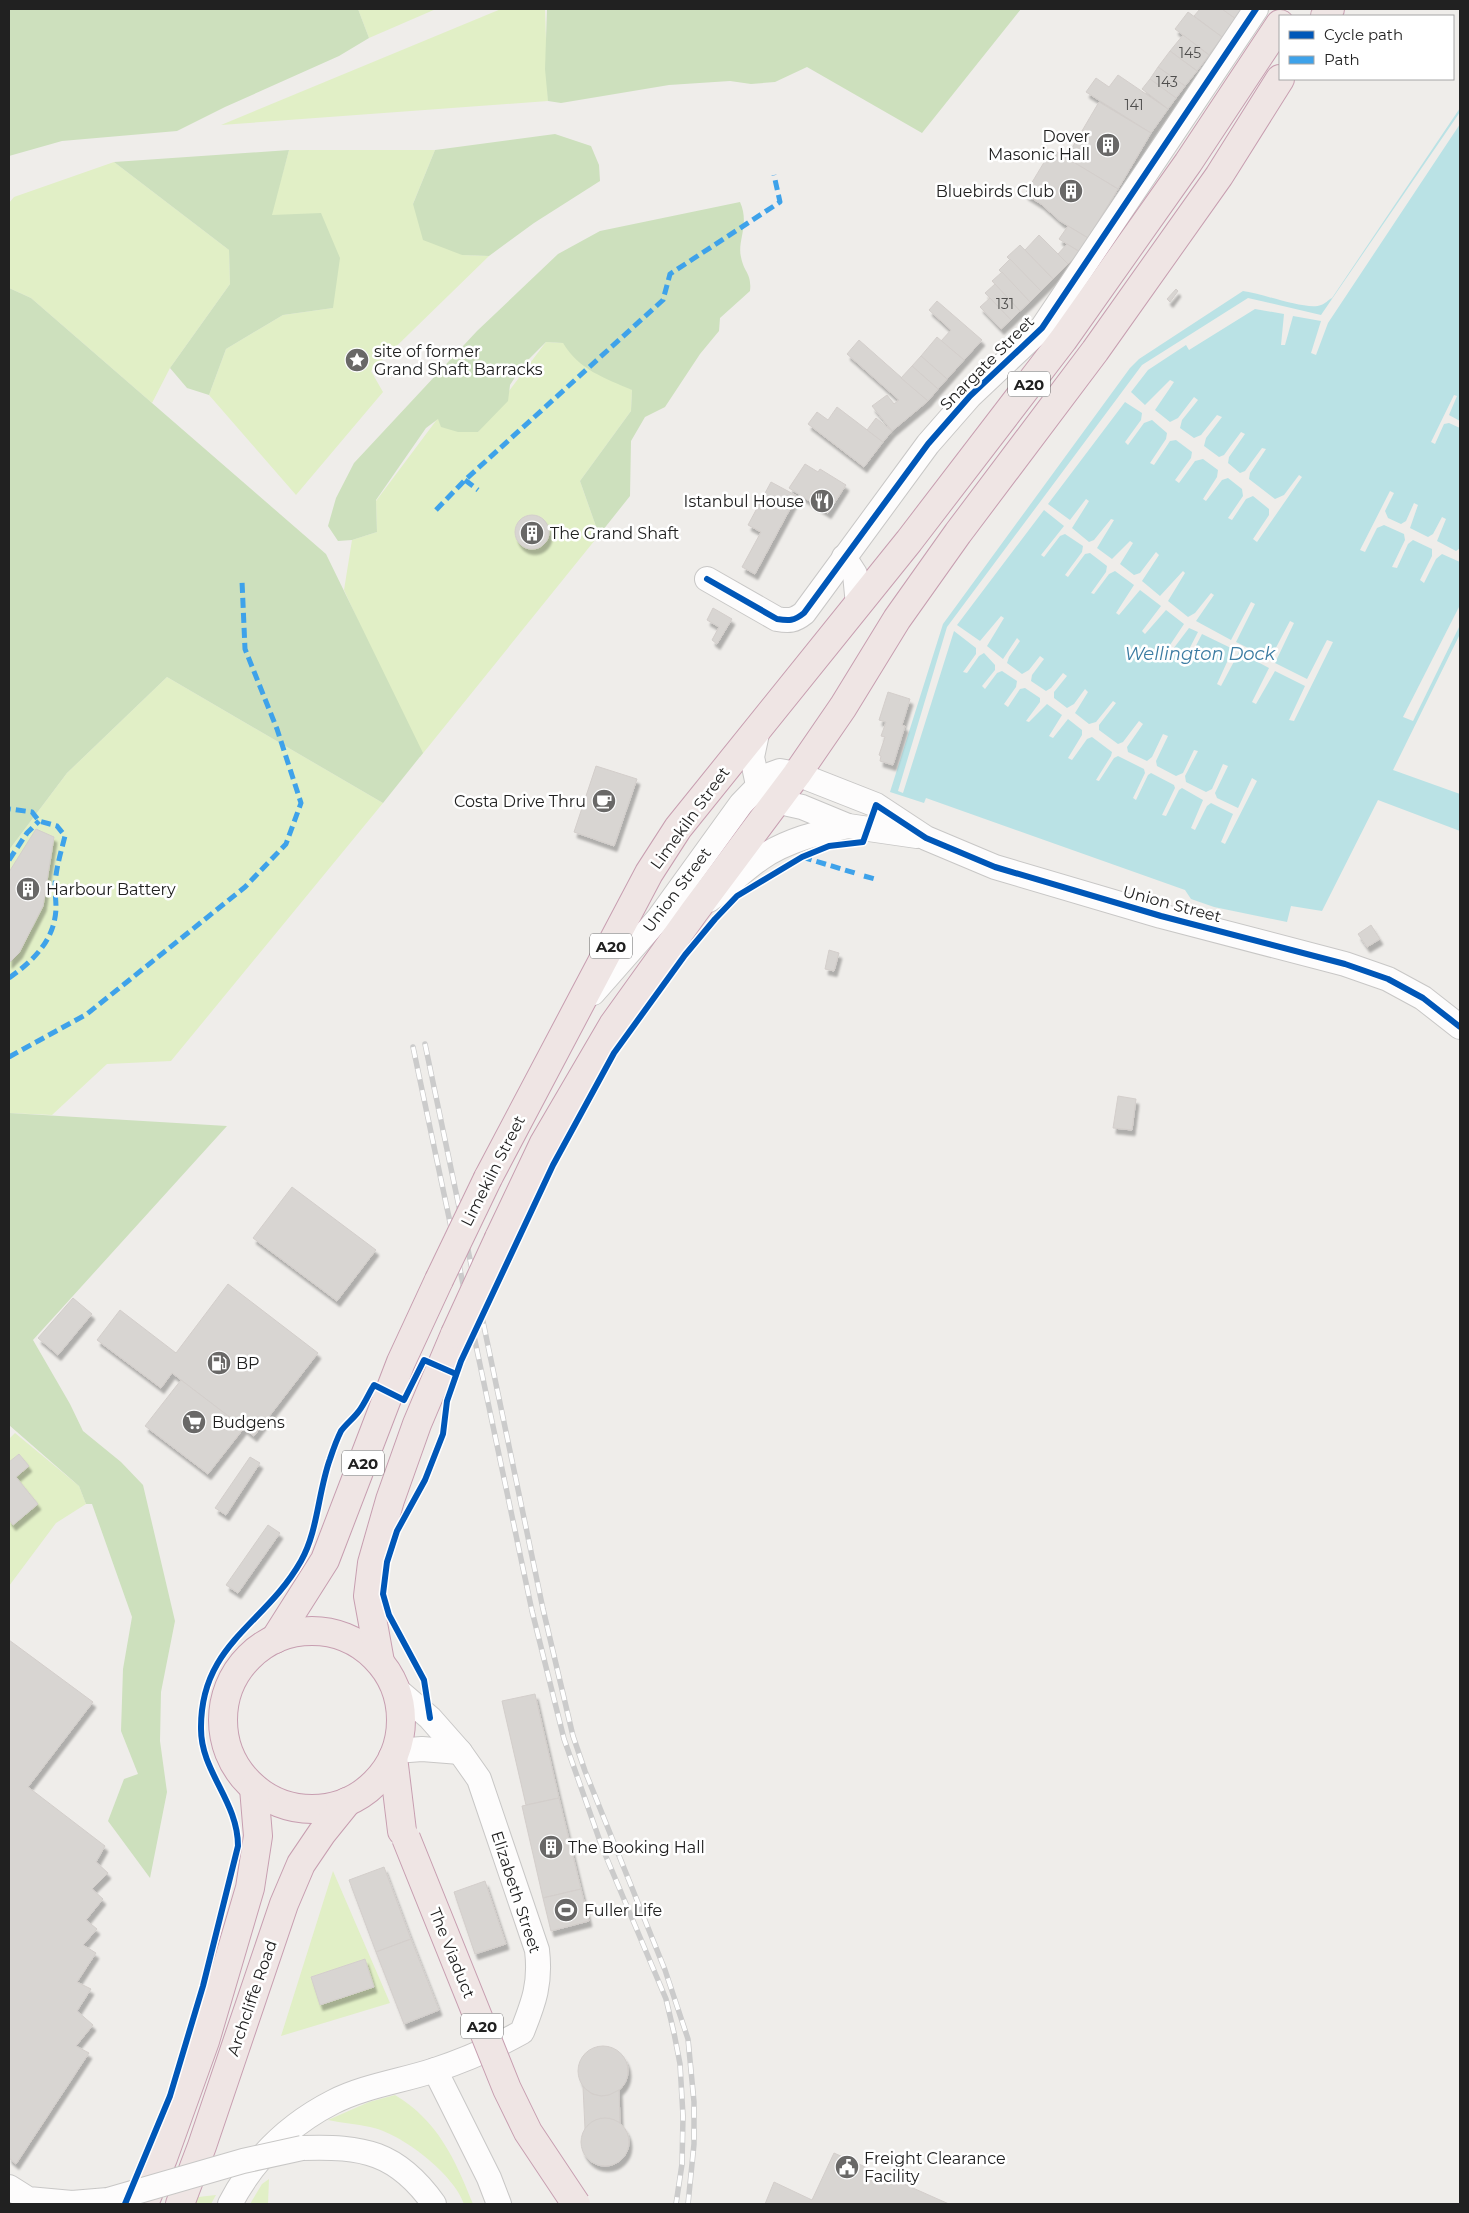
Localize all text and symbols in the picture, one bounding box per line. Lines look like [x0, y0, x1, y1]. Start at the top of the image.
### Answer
legend [1279, 15, 1454, 80]
text: Cycle path [1324, 25, 1403, 44]
house number: 145 [1179, 44, 1201, 62]
text: Path [1324, 50, 1360, 69]
house number: 143 [1156, 73, 1178, 91]
house number: 141 [1124, 96, 1144, 114]
place label: Dover Masonic Hall [988, 127, 1090, 164]
building icon: Dover Masonic Hall [1095, 132, 1121, 158]
building icon: Bluebirds Club [1058, 178, 1084, 204]
place label: Bluebirds Club [936, 182, 1054, 201]
house number: 131 [996, 295, 1014, 313]
street label: Snargate Street [936, 312, 1038, 414]
place label: site of former Grand Shaft Barracks [374, 342, 543, 379]
place icon: site of former Grand Shaft Barracks [344, 347, 370, 373]
road number: A20 [1008, 372, 1050, 396]
restaurant icon: Istanbul House [809, 488, 835, 514]
place label: Istanbul House [684, 492, 804, 511]
building icon: The Grand Shaft [519, 520, 545, 546]
place label: The Grand Shaft [550, 524, 680, 543]
water label: Wellington Dock [1125, 643, 1277, 665]
street label: Limekiln Street [646, 763, 734, 873]
cafe icon: Costa Drive Thru [591, 788, 617, 814]
place label: Costa Drive Thru [454, 792, 586, 811]
street label: Union Street [639, 843, 715, 936]
building icon: Harbour Battery [15, 876, 41, 902]
place label: Harbour Battery [46, 880, 176, 899]
street label: Union Street [1121, 882, 1224, 926]
road number: A20 [590, 934, 632, 958]
street label: Limekiln Street [457, 1112, 529, 1230]
fuel station icon: BP [206, 1350, 232, 1376]
place label: BP [236, 1354, 260, 1373]
supermarket icon: Budgens [181, 1409, 207, 1435]
place label: Budgens [212, 1413, 285, 1432]
road number: A20 [342, 1450, 384, 1476]
street label: Elizabeth Street [487, 1829, 545, 1956]
building icon: The Booking Hall [538, 1834, 564, 1860]
place label: The Booking Hall [568, 1838, 705, 1857]
sports icon: Fuller Life [553, 1897, 579, 1923]
place label: Fuller Life [584, 1901, 662, 1920]
street label: The Viaduct [425, 1905, 479, 2001]
street label: Archcliffe Road [223, 1938, 281, 2058]
road number: A20 [461, 2014, 503, 2038]
place label: Freight Clearance Facility [864, 2149, 1006, 2186]
public building icon: Freight Clearance Facility [834, 2154, 860, 2180]

